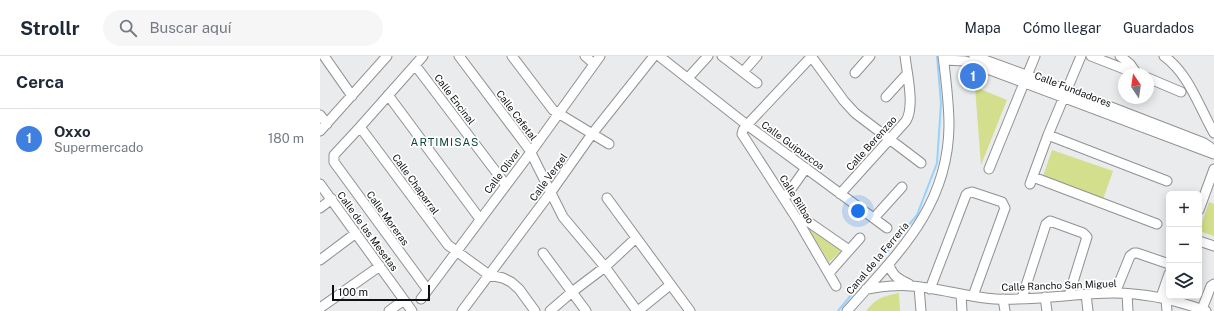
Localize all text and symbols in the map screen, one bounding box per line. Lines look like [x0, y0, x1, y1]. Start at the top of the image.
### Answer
search box [103, 10, 383, 46]
text: Strollr [20, 17, 79, 39]
icon: search [117, 17, 139, 39]
text: Buscar aquí [149, 19, 231, 36]
text: Mapa [965, 20, 1001, 36]
text: Cómo llegar [1023, 20, 1101, 36]
text: Guardados [1123, 20, 1194, 36]
pin: 1 [960, 61, 986, 91]
north arrow [1118, 68, 1154, 104]
street label: Calle Fundadores [1033, 69, 1113, 109]
street label: Calle Encinal [432, 71, 478, 127]
text: Cerca [16, 72, 64, 92]
street label: Calle Cafetal [494, 87, 540, 143]
street label: Calle Berenzao [843, 113, 899, 173]
street label: Calle Guipuzcoa [759, 118, 827, 172]
text: Oxxo [54, 123, 91, 140]
text: 1 [26, 131, 32, 146]
text: 180 m [268, 131, 304, 146]
district label: ARTIMISAS [411, 136, 479, 148]
text: Supermercado [54, 140, 143, 155]
street label: Calle Olivar [481, 146, 523, 196]
street label: Calle Chaparral [390, 151, 442, 217]
street label: Calle Vergel [527, 151, 569, 203]
street label: Calle Bilbao [777, 172, 817, 226]
street label: Calle Moreras [364, 188, 412, 248]
street label: Calle de las Mesetas [335, 189, 401, 273]
map controls [1166, 191, 1202, 299]
button: + [1166, 191, 1202, 227]
your location [848, 201, 868, 221]
street label: Canal de la Ferrería [843, 219, 911, 297]
button: − [1166, 227, 1202, 263]
button: layers [1166, 263, 1202, 299]
street label: Calle Rancho San Miguel [1001, 277, 1117, 293]
scale bar [332, 283, 430, 302]
text: 100 m [338, 286, 368, 298]

